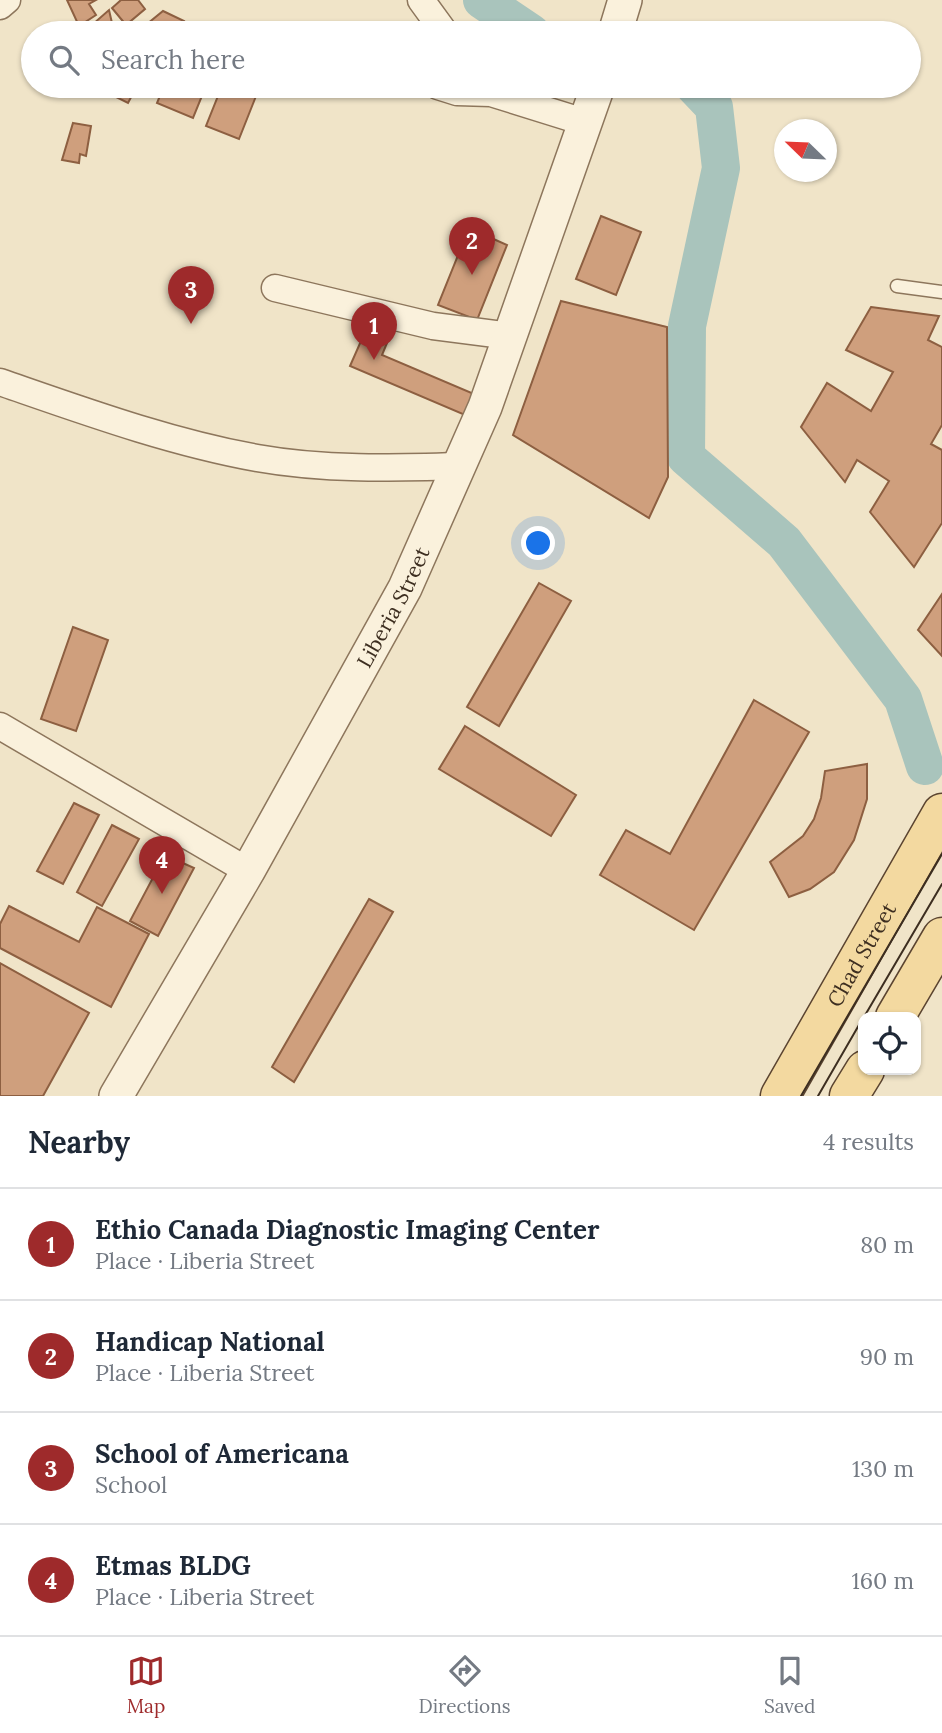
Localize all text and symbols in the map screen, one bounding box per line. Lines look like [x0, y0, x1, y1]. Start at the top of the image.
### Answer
search box [21, 21, 921, 98]
icon: search [45, 41, 83, 79]
text: Search here [101, 43, 245, 76]
north arrow [774, 119, 837, 182]
pin: 2 [449, 217, 495, 275]
pin: 3 [168, 266, 214, 324]
pin: 1 [351, 302, 397, 360]
your location [521, 526, 555, 560]
street label: Liberia Street [350, 542, 435, 672]
pin: 4 [139, 836, 185, 894]
street label: Chad Street [820, 897, 902, 1011]
map controls [858, 1012, 921, 1075]
button: locate [858, 1012, 921, 1075]
text: Nearby [28, 1123, 130, 1161]
text: 4 results [823, 1127, 914, 1156]
text: Ethio Canada Diagnostic Imaging Center [95, 1213, 600, 1246]
text: 1 [46, 1230, 56, 1259]
text: 80 m [860, 1230, 914, 1259]
text: Place · Liberia Street [95, 1246, 315, 1275]
text: Handicap National [95, 1325, 325, 1358]
text: 2 [45, 1342, 57, 1371]
text: 90 m [860, 1342, 914, 1371]
text: Place · Liberia Street [95, 1358, 315, 1387]
text: School of Americana [95, 1437, 349, 1470]
text: 3 [45, 1454, 57, 1483]
text: 130 m [852, 1454, 914, 1483]
text: School [95, 1470, 167, 1499]
text: Etmas BLDG [95, 1549, 251, 1582]
text: 4 [45, 1566, 57, 1595]
text: 160 m [851, 1566, 914, 1595]
text: Place · Liberia Street [95, 1582, 315, 1611]
tab: Map [127, 1652, 165, 1718]
tab: Directions [419, 1652, 511, 1718]
tab: Saved [764, 1652, 815, 1718]

